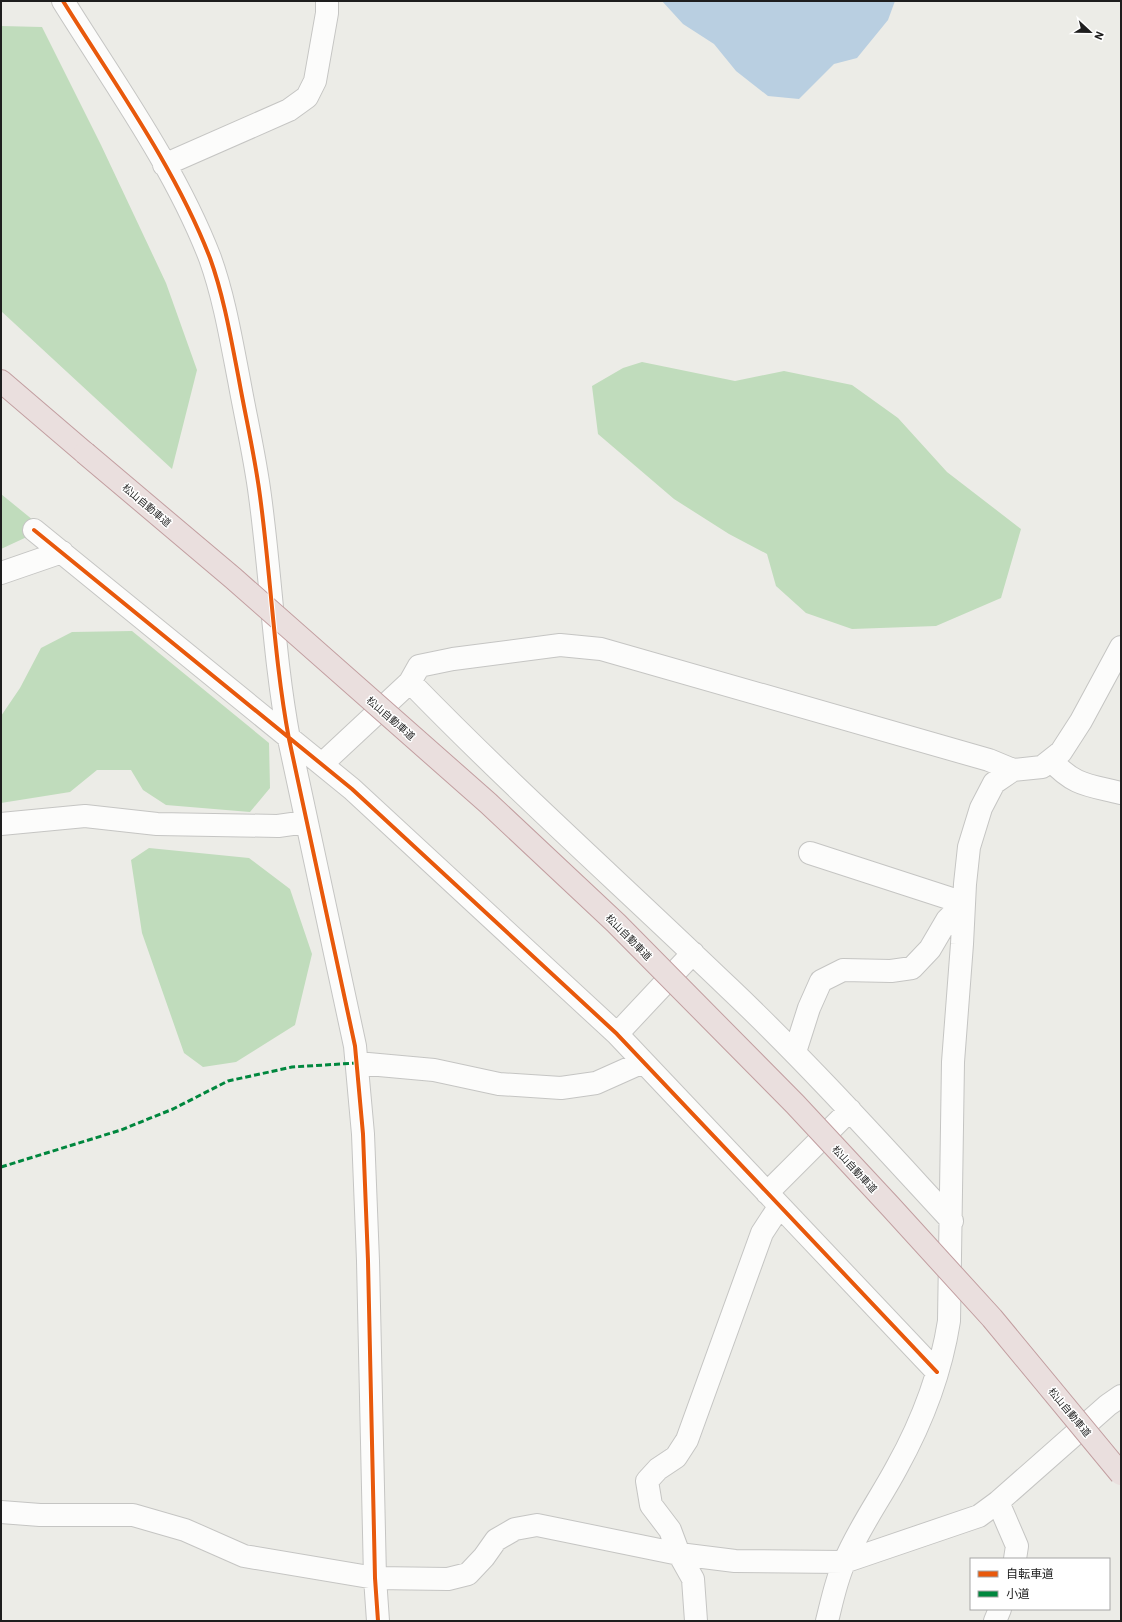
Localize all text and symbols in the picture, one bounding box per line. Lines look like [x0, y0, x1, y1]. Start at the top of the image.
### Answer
north arrow [1070, 12, 1110, 52]
text: N [1091, 29, 1107, 42]
street label: 松山自動車道 [120, 481, 174, 530]
street label: 松山自動車道 [364, 694, 418, 743]
street label: 松山自動車道 [603, 912, 654, 963]
street label: 松山自動車道 [829, 1143, 880, 1196]
street label: 松山自動車道 [1045, 1385, 1094, 1439]
legend [970, 1558, 1110, 1610]
text: 自転車道 [1006, 1566, 1054, 1581]
text: 小道 [1006, 1586, 1030, 1601]

